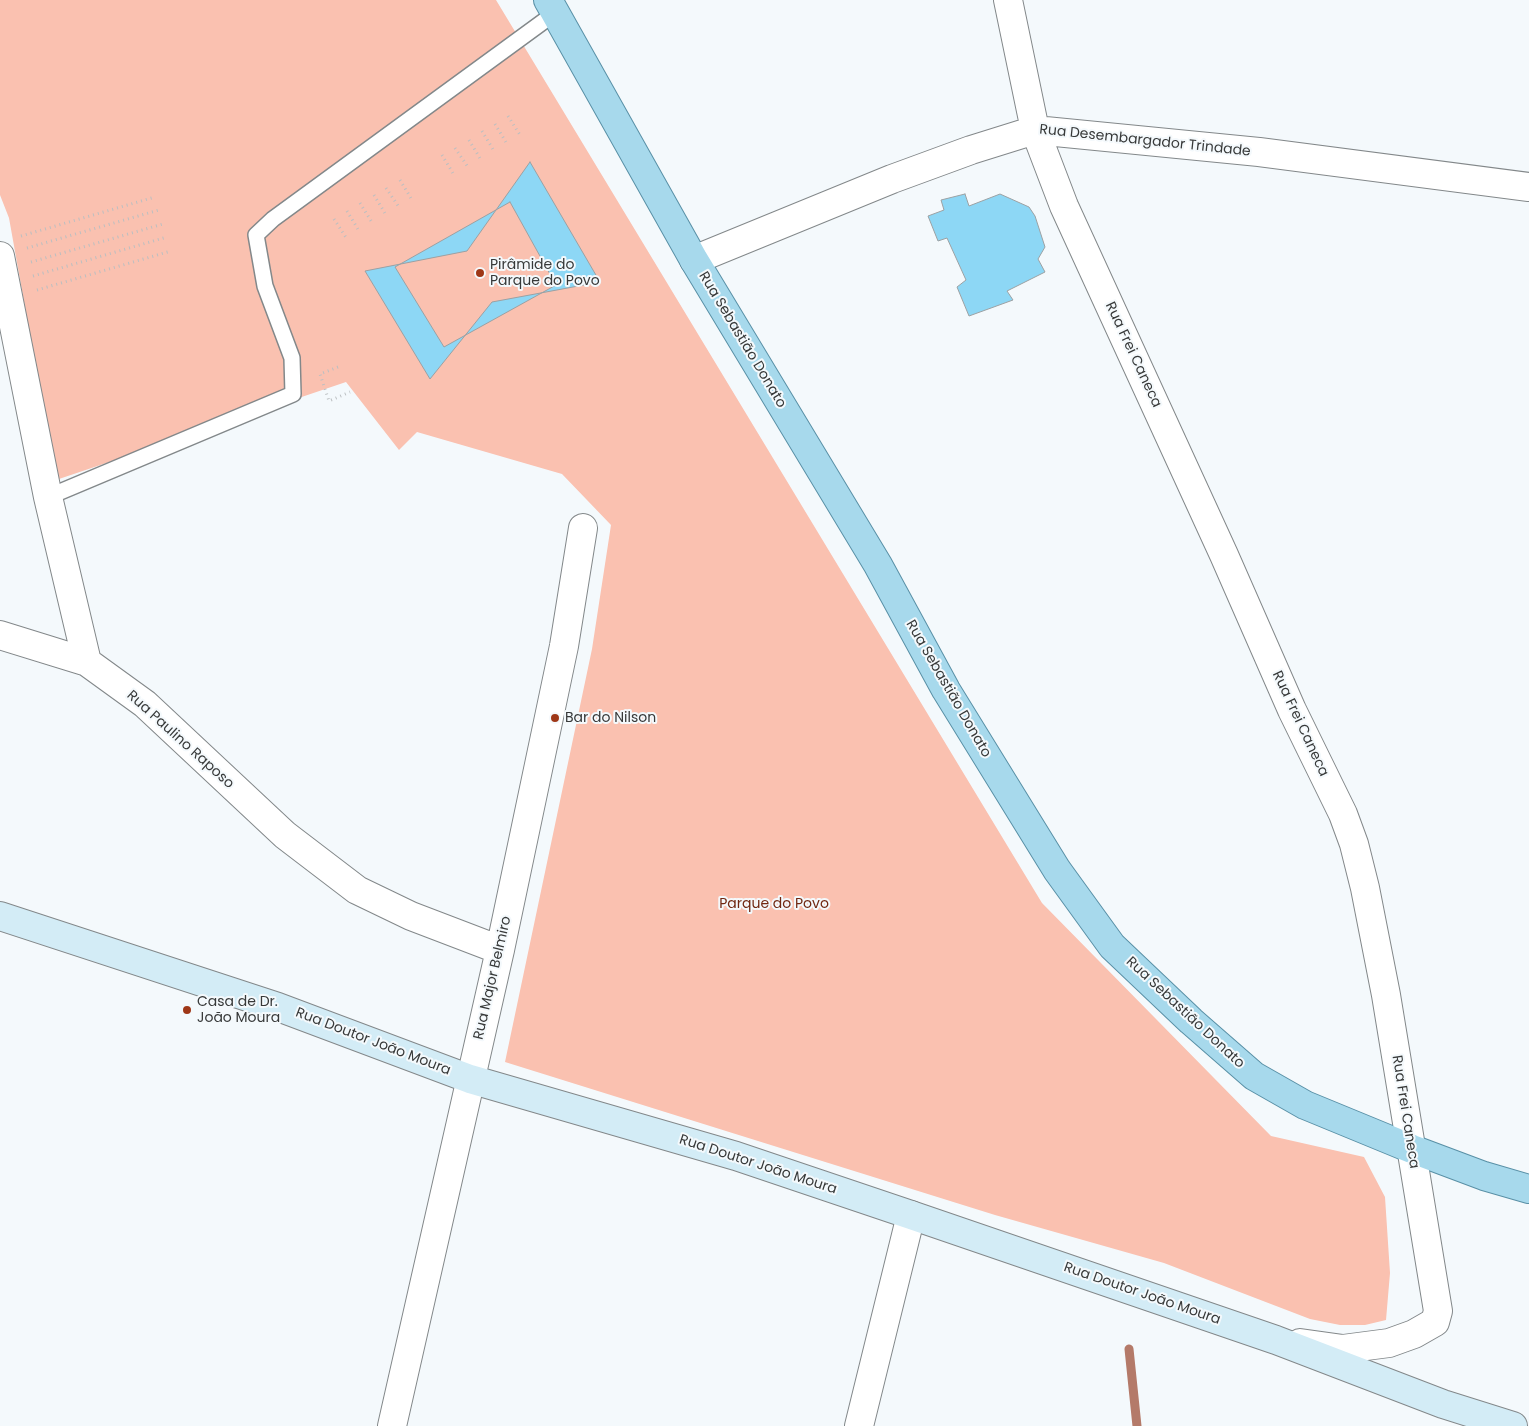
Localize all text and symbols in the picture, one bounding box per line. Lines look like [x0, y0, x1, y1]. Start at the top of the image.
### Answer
street label: Rua Desembargador Trindade [1039, 122, 1251, 160]
place label: Pirâmide do Parque do Povo [490, 257, 600, 290]
marker: Pirâmide do Parque do Povo [474, 267, 486, 279]
street label: Rua Sebastião Donato [695, 269, 789, 411]
street label: Rua Frei Caneca [1101, 299, 1165, 411]
street label: Rua Sebastião Donato [902, 617, 994, 761]
street label: Rua Frei Caneca [1268, 668, 1332, 780]
street label: Rua Paulino Raposo [123, 687, 237, 793]
place label: Bar do Nilson [565, 710, 656, 726]
marker: Bar do Nilson [549, 712, 561, 724]
park label: Parque do Povo [719, 896, 829, 912]
street label: Rua Major Belmiro [471, 915, 515, 1041]
street label: Rua Sebastião Donato [1122, 954, 1248, 1072]
place label: Casa de Dr. João Moura [197, 994, 280, 1026]
marker: Casa de Dr. João Moura [181, 1004, 193, 1016]
street label: Rua Doutor João Moura [293, 1005, 453, 1079]
street label: Rua Frei Caneca [1388, 1054, 1422, 1170]
street label: Rua Doutor João Moura [677, 1132, 839, 1198]
street label: Rua Doutor João Moura [1061, 1259, 1223, 1329]

